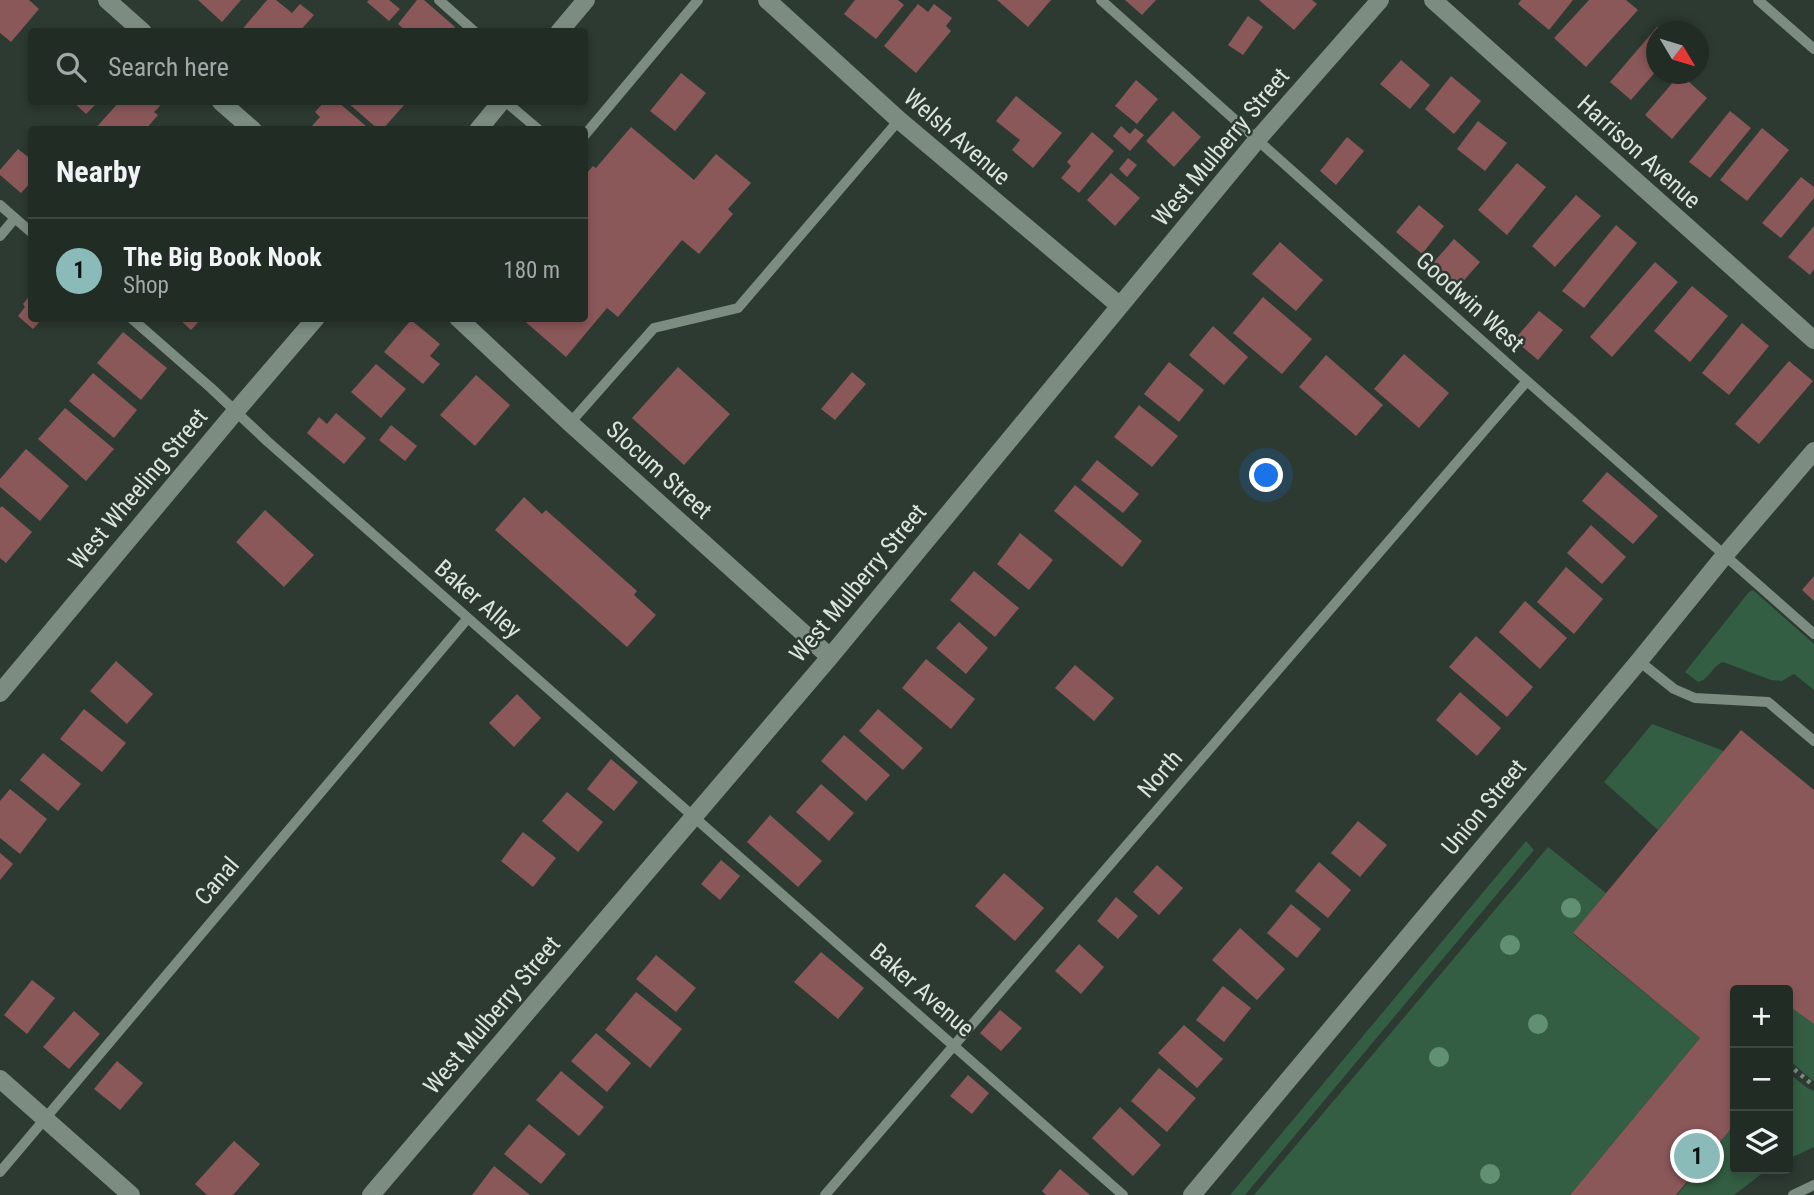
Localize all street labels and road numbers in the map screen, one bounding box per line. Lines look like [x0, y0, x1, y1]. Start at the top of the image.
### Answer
street label: West Mulberry Street [1147, 62, 1295, 232]
street label: Welsh Avenue [898, 83, 1016, 191]
street label: Harrison Avenue [1572, 89, 1706, 215]
street label: Goodwin West [1410, 246, 1530, 358]
street label: West Wheeling Street [63, 403, 213, 575]
street label: Slocum Street [600, 415, 718, 525]
street label: West Mulberry Street [784, 498, 932, 668]
street label: Baker Alley [429, 554, 527, 644]
street label: North [1132, 745, 1188, 803]
street label: Union Street [1436, 754, 1532, 860]
street label: Canal [189, 851, 245, 911]
street label: West Mulberry Street [418, 930, 566, 1100]
street label: Baker Avenue [864, 937, 980, 1043]

